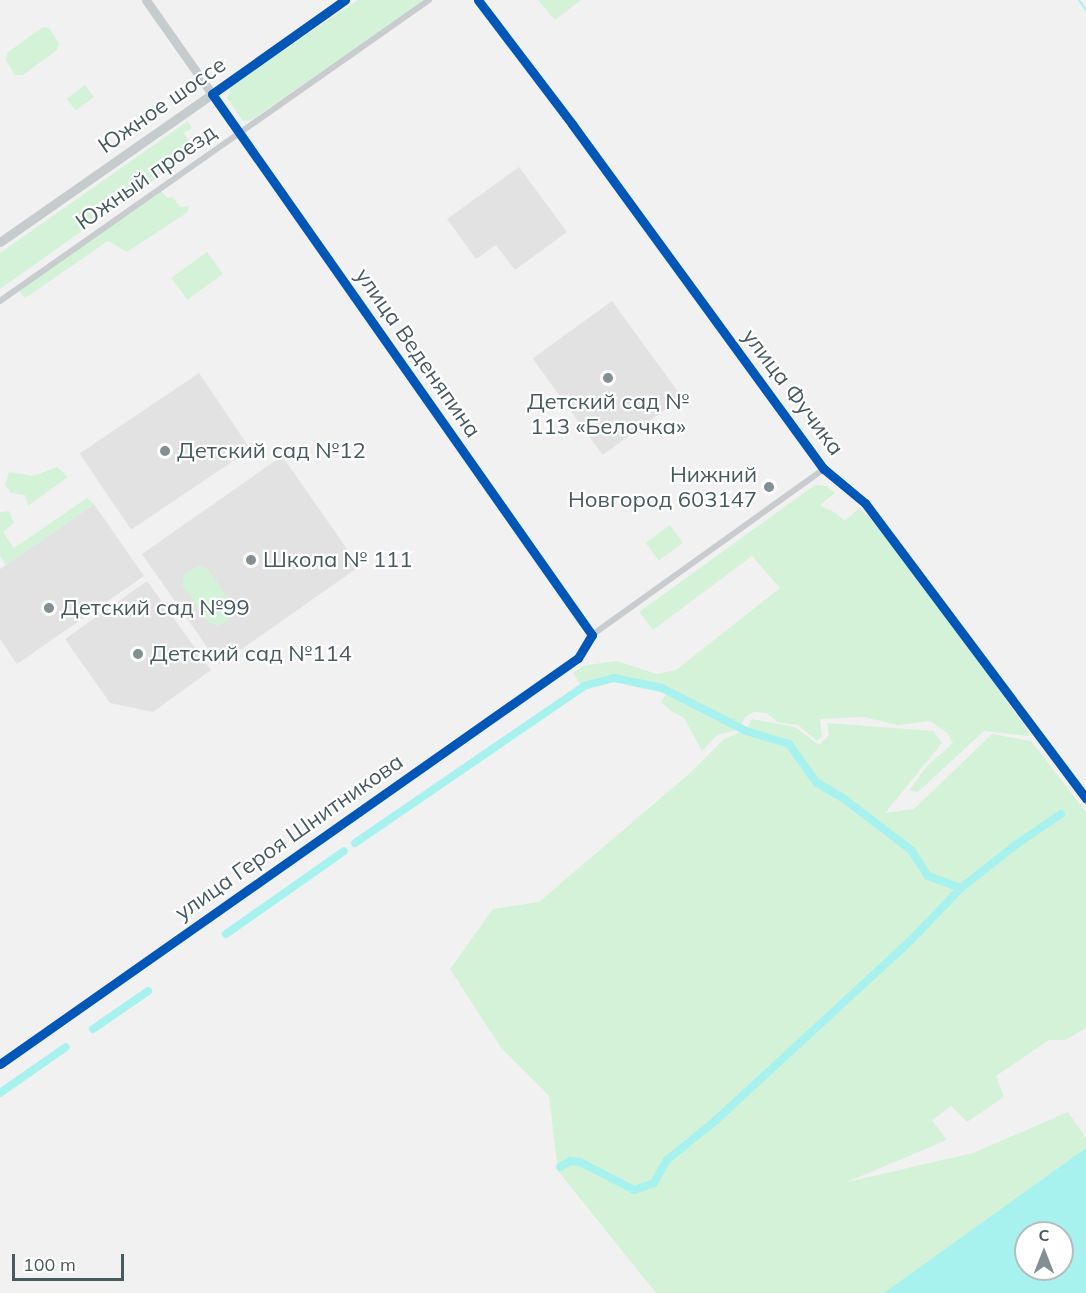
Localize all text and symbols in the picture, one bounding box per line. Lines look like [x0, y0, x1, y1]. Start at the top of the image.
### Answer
street label: Южное шоссе [93, 51, 231, 159]
street label: Южный проезд [71, 119, 221, 235]
street label: улица Веденяпина [350, 263, 486, 443]
street label: улица Фучика [737, 324, 849, 460]
marker: Детский сад № 113 «Белочка» [601, 371, 615, 385]
place label: Детский сад № 113 «Белочка» [527, 388, 689, 440]
place label: Детский сад №12 [177, 438, 366, 464]
marker: Детский сад №12 [158, 444, 172, 458]
place label: Нижний Новгород 603147 [568, 461, 757, 512]
marker: Нижний Новгород 603147 [762, 480, 776, 494]
place label: Школа № 111 [263, 547, 413, 573]
marker: Школа № 111 [244, 553, 258, 567]
place label: Детский сад №99 [61, 595, 250, 621]
marker: Детский сад №99 [42, 601, 56, 615]
place label: Детский сад №114 [150, 641, 352, 667]
marker: Детский сад №114 [131, 647, 145, 661]
street label: улица Героя Шнитникова [170, 748, 408, 926]
north arrow [1014, 1221, 1074, 1281]
text: С [1039, 1225, 1049, 1245]
scale bar [15, 1242, 128, 1280]
text: 100 m [23, 1253, 76, 1276]

